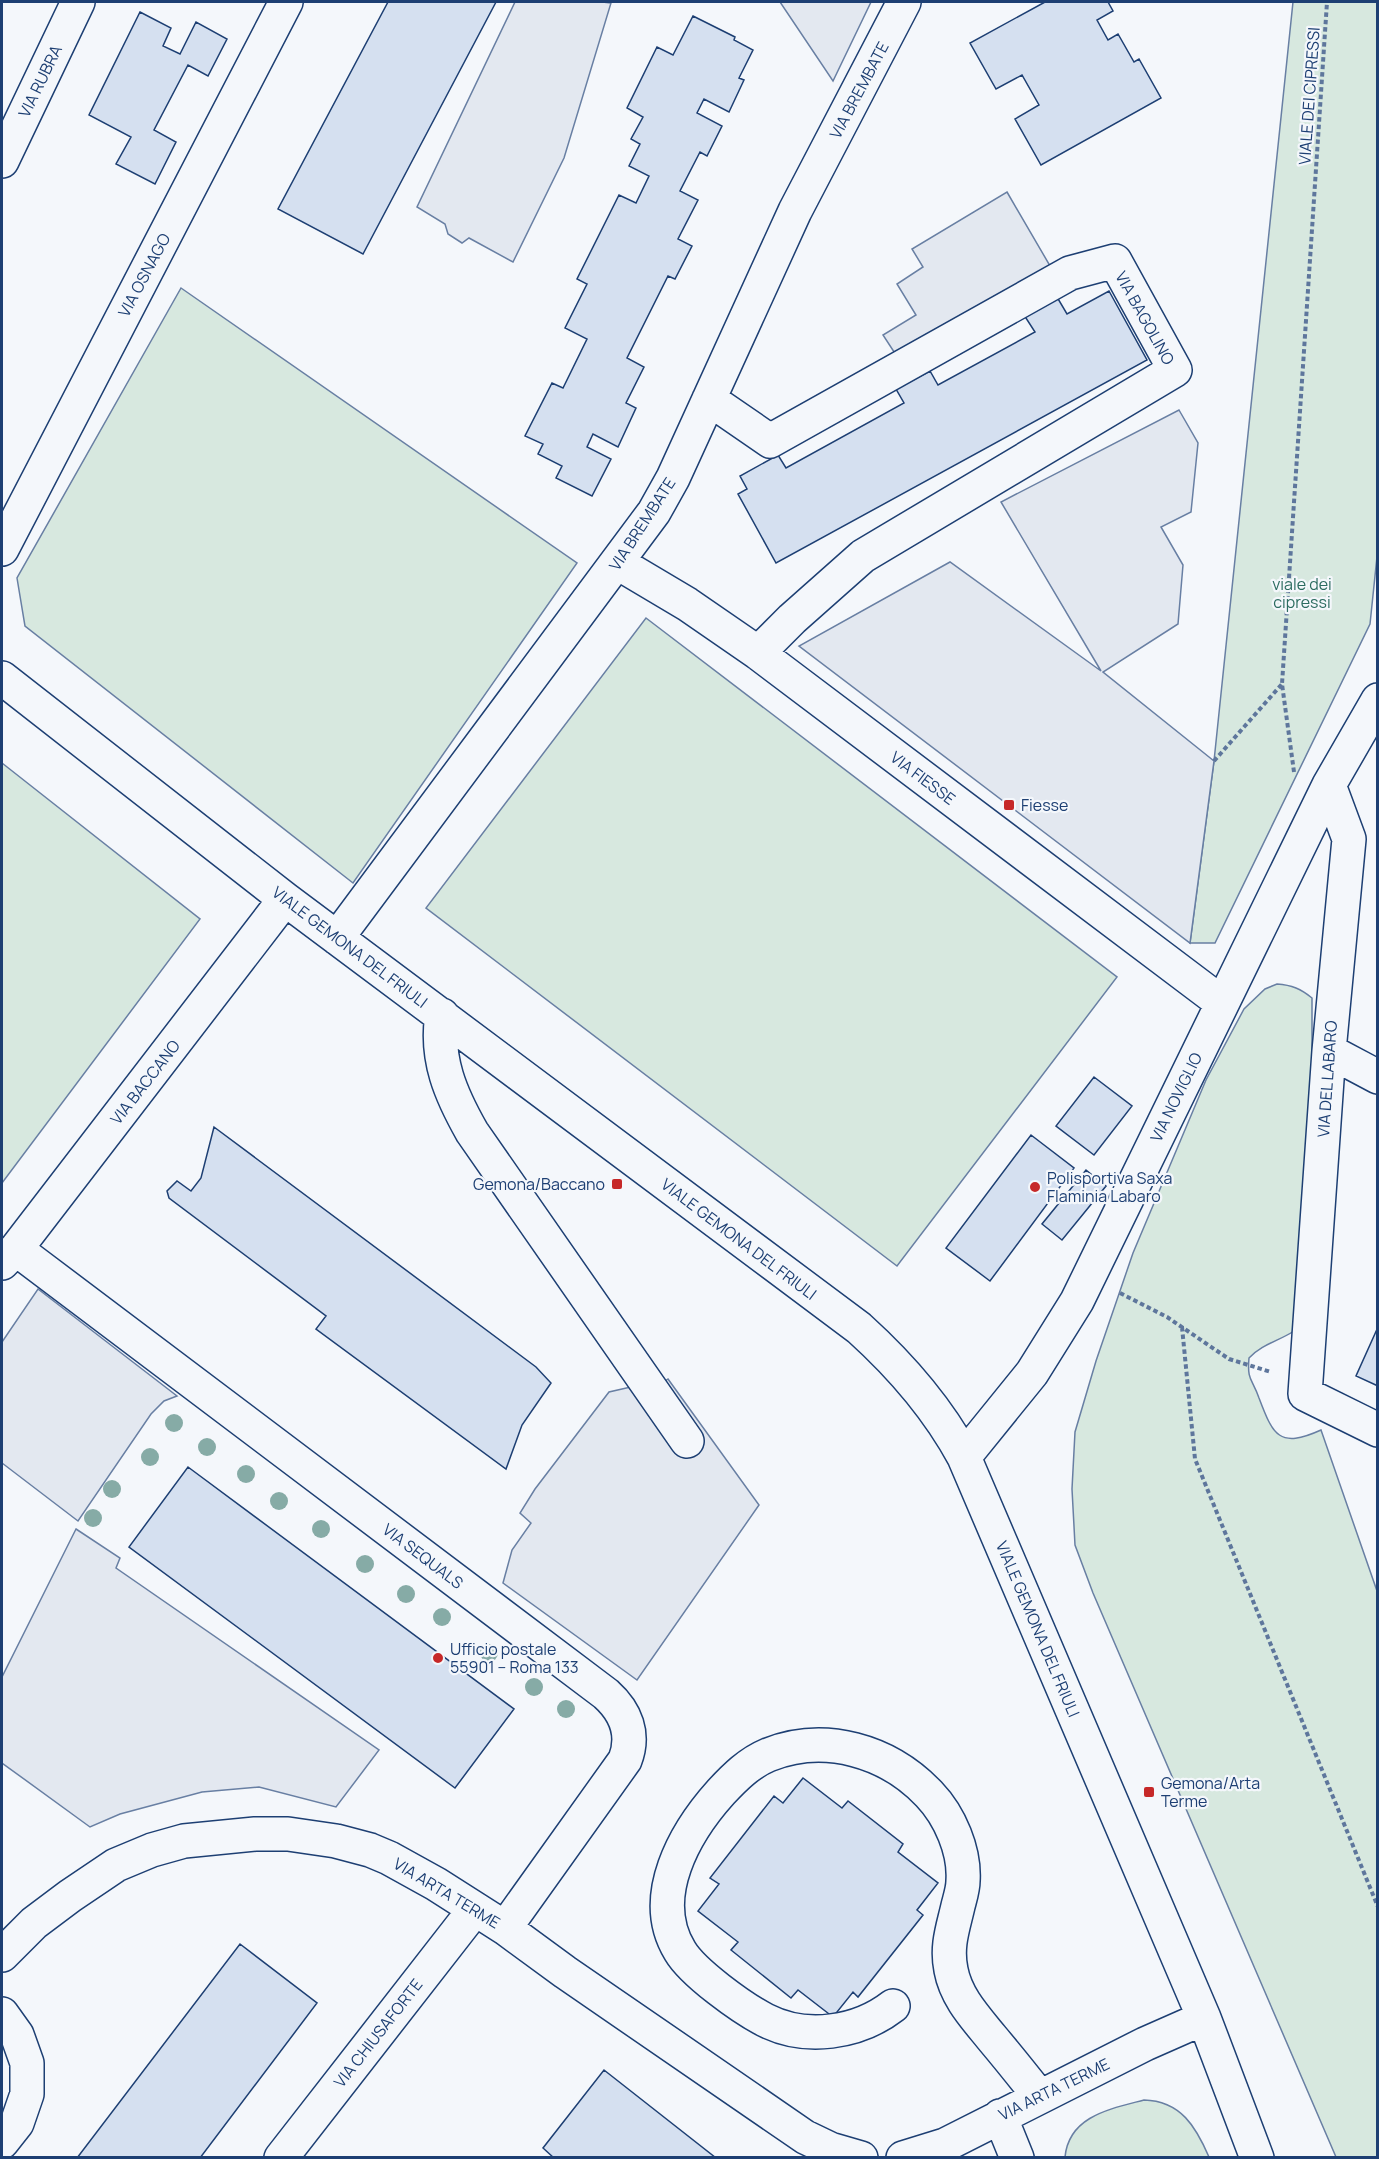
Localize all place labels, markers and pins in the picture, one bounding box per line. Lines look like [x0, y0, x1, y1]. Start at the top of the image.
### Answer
place label: Fiesse [1021, 794, 1068, 816]
marker: Fiesse [1002, 798, 1016, 812]
place label: Polisportiva Saxa Flaminia Labaro [1047, 1167, 1172, 1207]
place label: Gemona/Baccano [473, 1173, 605, 1195]
marker: Gemona/Baccano [610, 1177, 624, 1191]
marker: Polisportiva Saxa Flaminia Labaro [1028, 1180, 1042, 1194]
place label: Ufficio postale 55901 – Roma 133 [450, 1638, 579, 1678]
marker: Ufficio postale 55901 – Roma 133 [431, 1651, 445, 1665]
place label: Gemona/Arta Terme [1161, 1772, 1260, 1812]
marker: Gemona/Arta Terme [1142, 1785, 1156, 1799]

